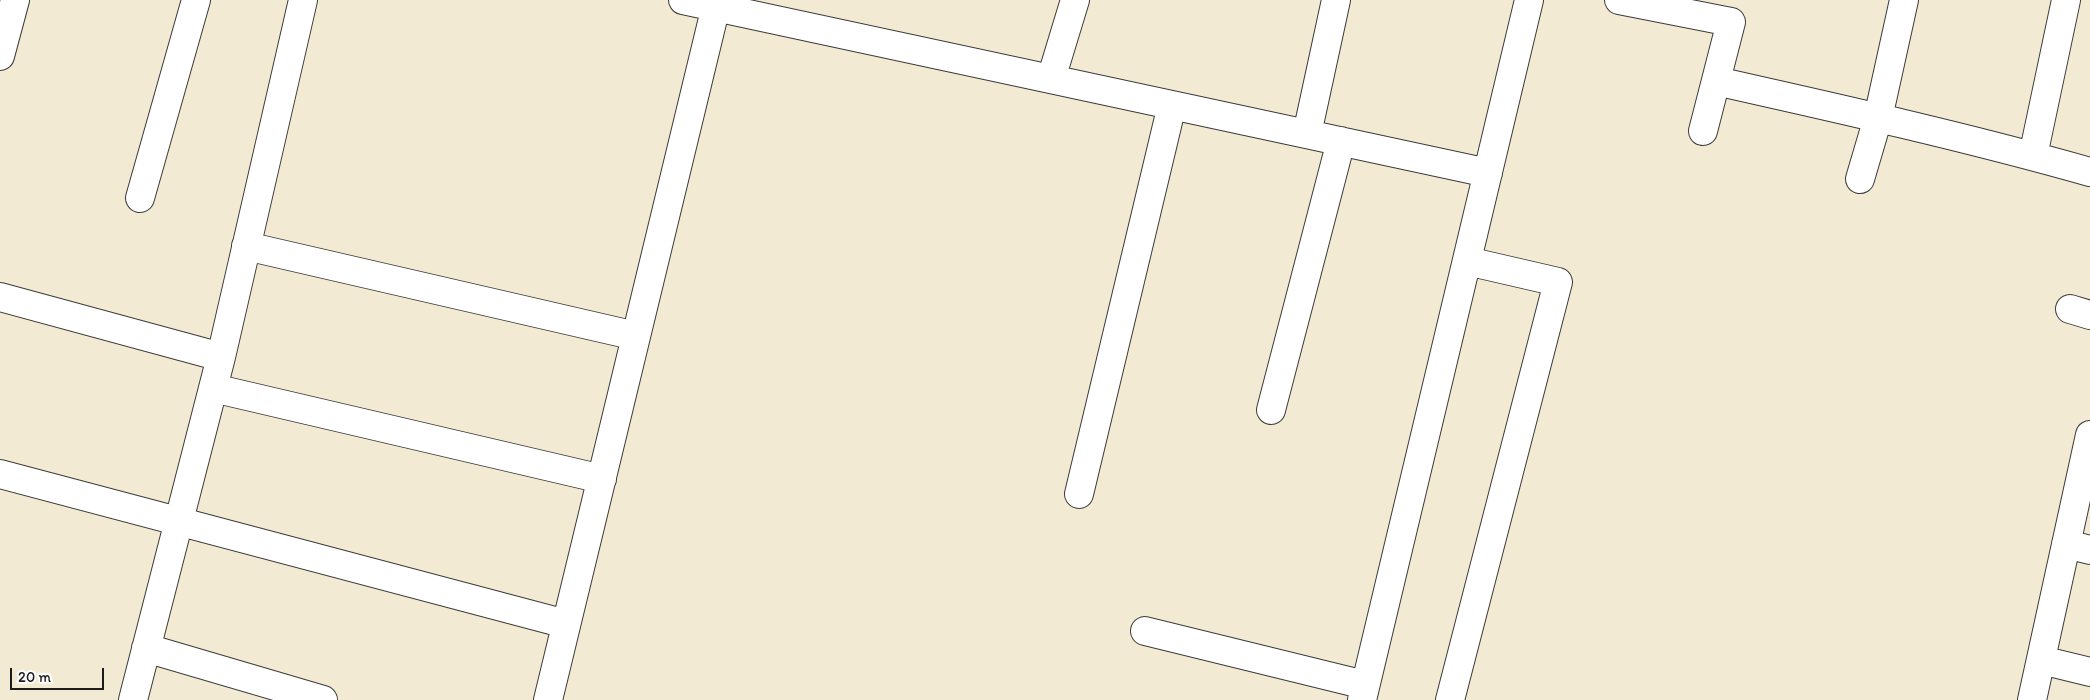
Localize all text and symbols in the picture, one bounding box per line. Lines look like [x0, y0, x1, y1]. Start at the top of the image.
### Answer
scale bar [12, 658, 106, 690]
text: 20 m [18, 668, 51, 686]

